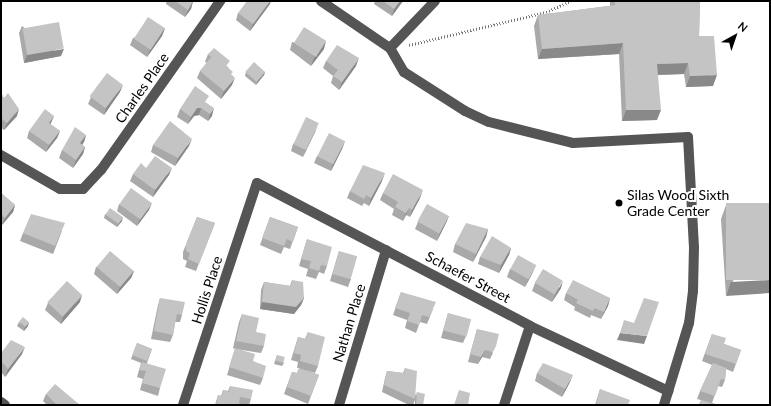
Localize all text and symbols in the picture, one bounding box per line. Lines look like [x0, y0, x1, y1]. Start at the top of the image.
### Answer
north arrow [715, 16, 755, 56]
text: N [736, 19, 750, 34]
street label: Charles Place [112, 50, 172, 126]
place label: Silas Wood Sixth Grade Center [627, 187, 730, 220]
marker: Silas Wood Sixth Grade Center [614, 198, 624, 208]
street label: Schaefer Street [423, 248, 513, 306]
street label: Hollis Place [188, 254, 226, 326]
street label: Nathan Place [329, 282, 369, 364]

